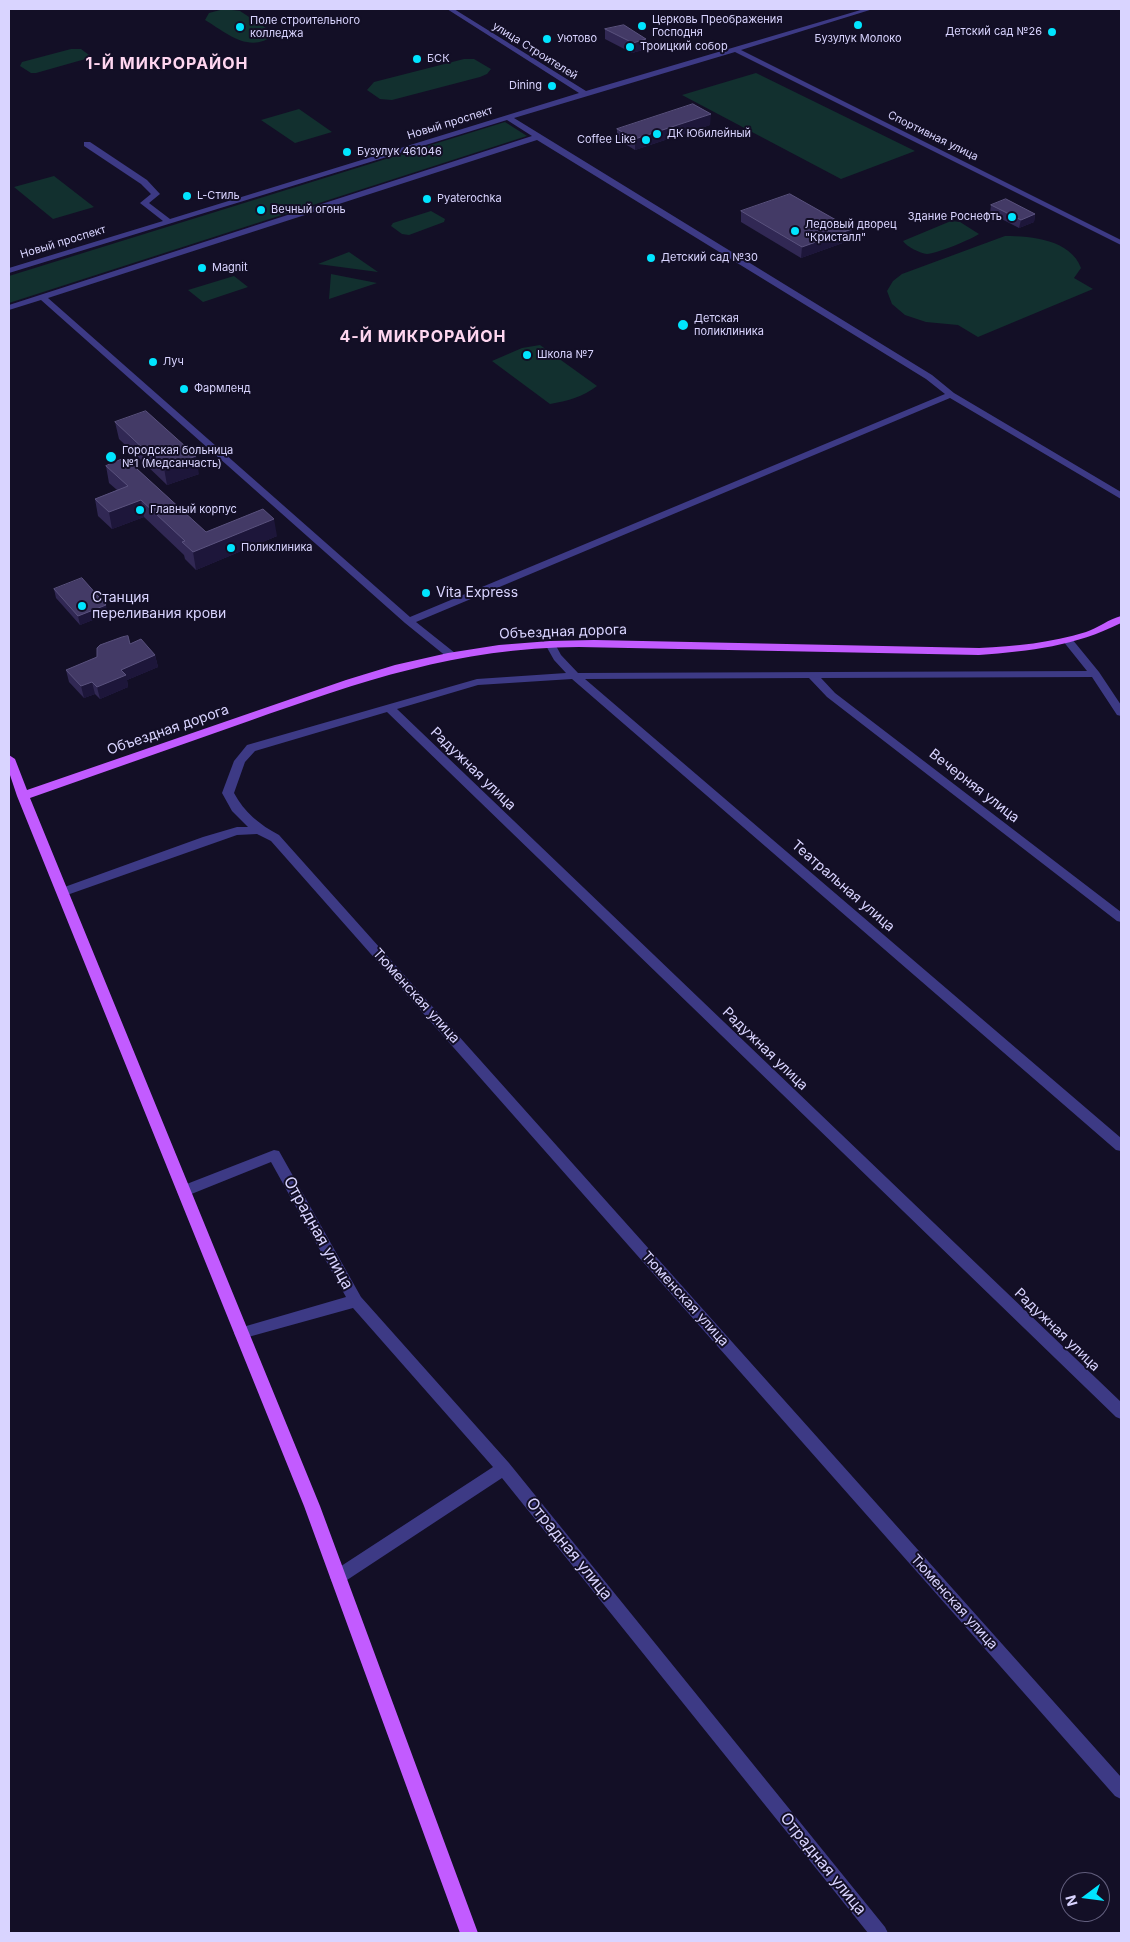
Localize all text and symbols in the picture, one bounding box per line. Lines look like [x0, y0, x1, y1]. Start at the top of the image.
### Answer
place label: Церковь Преображения Господня [652, 13, 782, 39]
place label: Поле строительного колледжа [250, 14, 360, 40]
street label: улица Строителей [490, 19, 580, 83]
marker: Бузулук Молоко [852, 19, 864, 31]
marker: Церковь Преображения Господня [636, 20, 648, 32]
marker: Поле строительного колледжа [234, 21, 246, 33]
place label: Детский сад №26 [945, 25, 1042, 39]
marker: Детский сад №26 [1046, 26, 1058, 38]
place label: Уютово [557, 32, 597, 46]
place label: Бузулук Молоко [814, 32, 902, 46]
marker: Уютово [541, 33, 553, 45]
place label: Троицкий собор [640, 40, 728, 54]
marker: Троицкий собор [624, 41, 636, 53]
place label: БСК [427, 52, 450, 66]
marker: БСК [411, 53, 423, 65]
district label: 1-Й МИКРОРАЙОН [84, 54, 250, 74]
place label: Dining [509, 79, 542, 93]
marker: Dining [546, 80, 558, 92]
street label: Новый проспект [406, 104, 494, 142]
street label: Спортивная улица [886, 108, 980, 164]
place label: ДК Юбилейный [667, 127, 751, 141]
marker: ДК Юбилейный [651, 128, 663, 140]
place label: Coffee Like [577, 133, 636, 147]
marker: Coffee Like [640, 134, 652, 146]
place label: Бузулук 461046 [357, 145, 442, 159]
marker: Бузулук 461046 [341, 146, 353, 158]
place label: L-Стиль [197, 189, 240, 203]
marker: L-Стиль [181, 190, 193, 202]
place label: Pyaterochka [437, 192, 502, 206]
marker: Pyaterochka [421, 193, 433, 205]
place label: Вечный огонь [271, 203, 346, 217]
marker: Вечный огонь [255, 204, 267, 216]
place label: Здание Роснефть [908, 210, 1002, 224]
marker: Здание Роснефть [1006, 211, 1018, 223]
place label: Ледовый дворец "Кристалл" [805, 218, 896, 244]
street label: Новый проспект [19, 223, 107, 261]
marker: Ледовый дворец "Кристалл" [789, 225, 801, 237]
place label: Детский сад №30 [661, 251, 758, 265]
marker: Детский сад №30 [645, 252, 657, 264]
place label: Magnit [212, 261, 248, 275]
marker: Magnit [196, 262, 208, 274]
place label: Детская поликлиника [694, 312, 764, 338]
marker: Детская поликлиника [676, 318, 690, 332]
district label: 4-Й МИКРОРАЙОН [338, 327, 508, 347]
place label: Школа №7 [537, 348, 594, 362]
marker: Школа №7 [521, 349, 533, 361]
place label: Луч [163, 355, 184, 369]
marker: Луч [147, 356, 159, 368]
place label: Фармленд [194, 382, 251, 396]
marker: Фармленд [178, 383, 190, 395]
place label: Городская больница №1 (Медсанчасть) [122, 444, 233, 470]
marker: Городская больница №1 (Медсанчасть) [104, 450, 118, 464]
place label: Главный корпус [150, 503, 237, 517]
marker: Главный корпус [134, 504, 146, 516]
place label: Поликлиника [241, 541, 313, 555]
marker: Поликлиника [225, 542, 237, 554]
place label: Vita Express [436, 585, 518, 601]
marker: Vita Express [420, 587, 432, 599]
place label: Станция переливания крови [92, 590, 226, 622]
marker: Станция переливания крови [76, 600, 88, 612]
street label: Объездная дорога [499, 621, 627, 643]
street label: Объездная дорога [105, 701, 231, 759]
street label: Радужная улица [427, 724, 519, 814]
street label: Вечерняя улица [926, 746, 1022, 826]
street label: Театральная улица [788, 837, 898, 935]
street label: Тюменская улица [369, 945, 463, 1047]
street label: Радужная улица [719, 1004, 811, 1094]
street label: Отрадная улица [279, 1173, 357, 1293]
street label: Тюменская улица [638, 1248, 732, 1350]
street label: Радужная улица [1011, 1285, 1103, 1375]
street label: Отрадная улица [522, 1494, 616, 1604]
street label: Тюменская улица [907, 1551, 1001, 1653]
street label: Отрадная улица [776, 1809, 870, 1919]
north arrow [1060, 1872, 1110, 1922]
text: N [1061, 1893, 1081, 1908]

